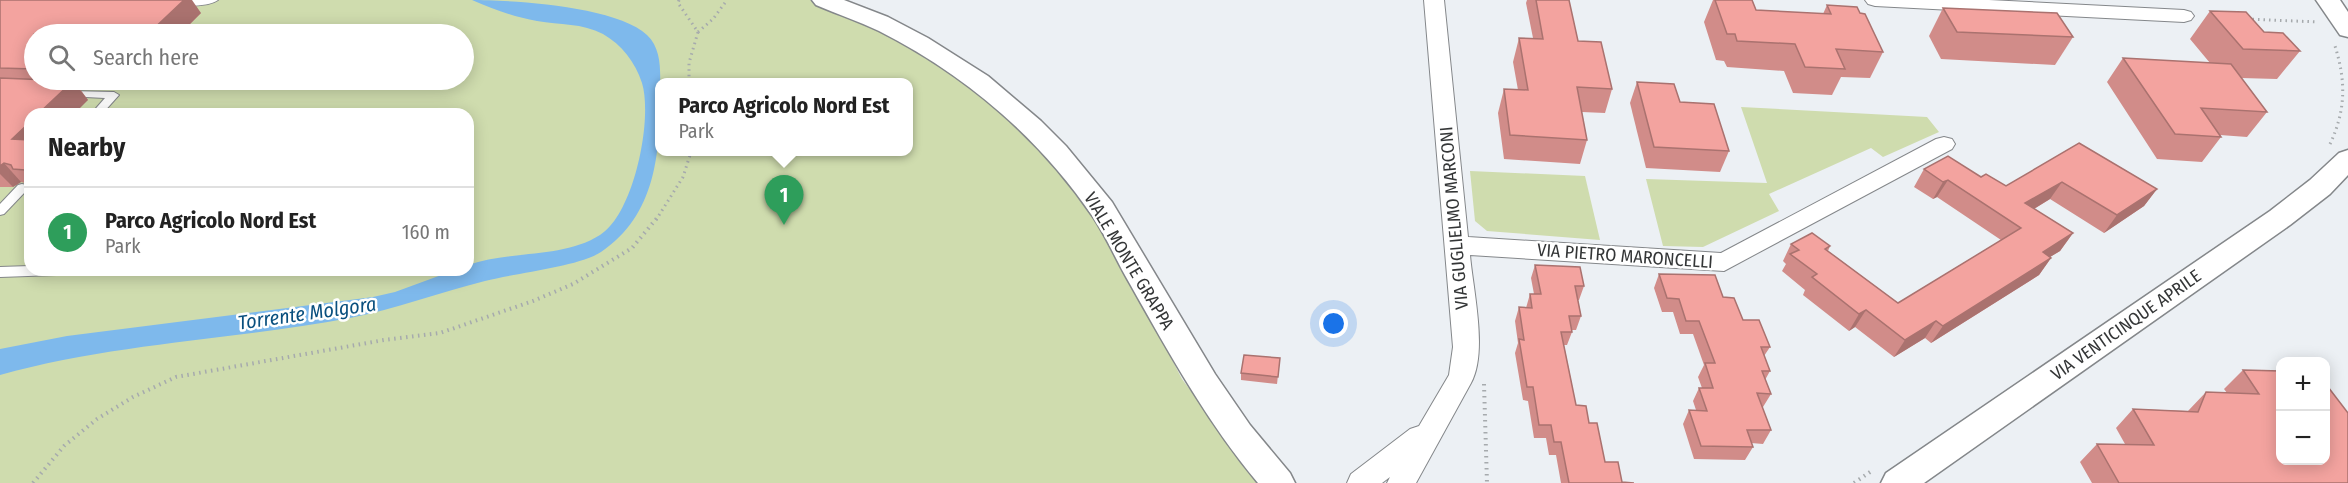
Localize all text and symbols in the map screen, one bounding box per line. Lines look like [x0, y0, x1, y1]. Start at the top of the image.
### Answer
search box [24, 24, 474, 90]
icon: search [45, 41, 78, 74]
text: Search here [93, 44, 199, 71]
popup [655, 78, 913, 156]
text: Parco Agricolo Nord Est [678, 92, 890, 119]
text: Park [678, 119, 714, 143]
street label: VIA GUGLIELMO MARCONI [1435, 126, 1473, 310]
text: Nearby [48, 132, 125, 163]
pin: 1 [764, 176, 804, 225]
street label: VIALE MONTE GRAPPA [1079, 188, 1179, 334]
text: Parco Agricolo Nord Est [105, 207, 316, 234]
text: 1 [63, 220, 72, 244]
text: 160 m [402, 220, 450, 244]
text: Park [105, 234, 141, 258]
street label: VIA PIETRO MARONCELLI [1536, 239, 1714, 273]
street label: VIA VENTICINQUE APRILE [2047, 265, 2205, 385]
water label: Torrente Molgora [236, 291, 378, 335]
your location [1319, 309, 1348, 338]
map controls [2276, 357, 2330, 465]
button: + [2276, 357, 2330, 411]
button: − [2276, 411, 2330, 465]

